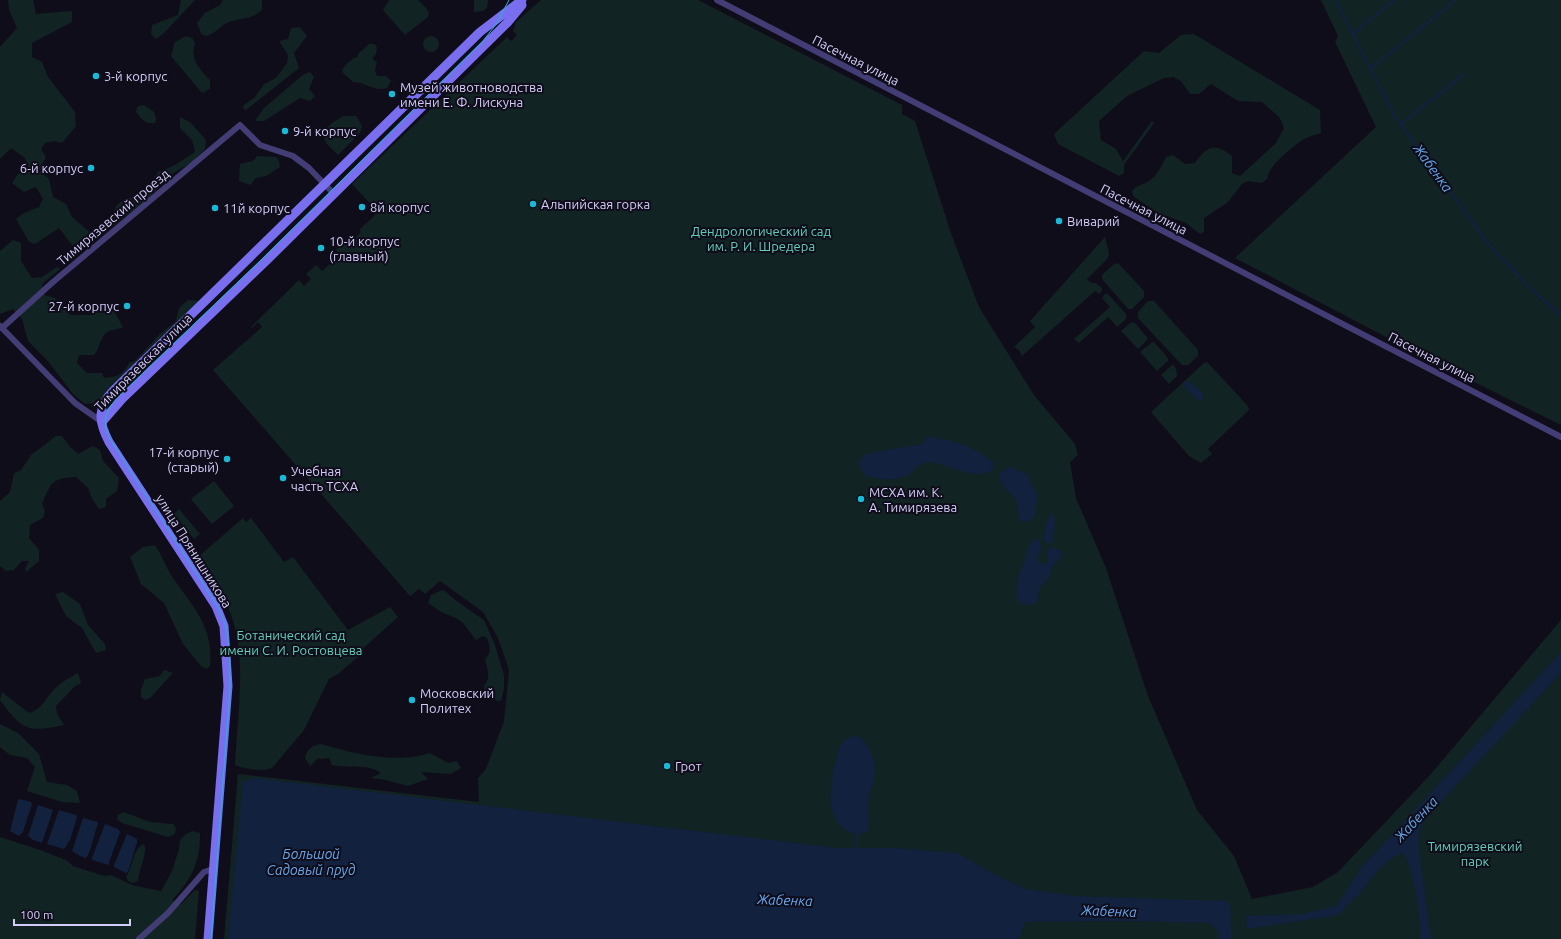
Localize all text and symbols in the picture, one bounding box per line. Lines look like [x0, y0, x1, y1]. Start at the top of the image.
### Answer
street label: Пасечная улица [810, 32, 902, 88]
place label: 3-й корпус [104, 69, 167, 83]
marker: 3-й корпус [91, 71, 101, 81]
place label: Музей животноводства имени Е. Ф. Лискуна [400, 80, 543, 109]
marker: Музей животноводства имени Е. Ф. Лискуна [387, 89, 397, 99]
place label: 9-й корпус [293, 124, 356, 138]
marker: 9-й корпус [280, 126, 290, 136]
water label: Жабенка [1410, 140, 1456, 195]
place label: 6-й корпус [20, 161, 83, 175]
marker: 6-й корпус [86, 163, 96, 173]
street label: Тимирязевский проезд [54, 166, 172, 268]
street label: Пасечная улица [1098, 181, 1190, 237]
place label: Альпийская горка [541, 197, 650, 211]
marker: Альпийская горка [528, 199, 538, 209]
place label: 8й корпус [370, 200, 429, 214]
place label: 11й корпус [223, 201, 290, 215]
marker: 8й корпус [357, 202, 367, 212]
marker: 11й корпус [210, 203, 220, 213]
place label: Виварий [1067, 214, 1120, 228]
marker: Виварий [1054, 216, 1064, 226]
park label: Дендрологический сад им. Р. И. Шредера [691, 224, 832, 253]
place label: 10-й корпус (главный) [329, 234, 400, 264]
marker: 10-й корпус (главный) [316, 243, 326, 253]
place label: 27-й корпус [48, 299, 119, 313]
marker: 27-й корпус [122, 301, 132, 311]
street label: Тимирязевская улица [92, 311, 194, 413]
street label: Пасечная улица [1386, 329, 1478, 385]
place label: 17-й корпус (старый) [148, 445, 219, 475]
marker: 17-й корпус (старый) [222, 454, 232, 464]
place label: Учебная часть ТСХА [291, 464, 359, 493]
marker: Учебная часть ТСХА [278, 473, 288, 483]
place label: МСХА им. К. А. Тимирязева [869, 485, 957, 514]
street label: улица Прянишникова [153, 492, 235, 610]
marker: МСХА им. К. А. Тимирязева [856, 494, 866, 504]
park label: Ботанический сад имени С. И. Ростовцева [219, 628, 363, 657]
place label: Московский Политех [420, 686, 494, 715]
marker: Московский Политех [407, 695, 417, 705]
place label: Грот [675, 759, 702, 773]
marker: Грот [662, 761, 672, 771]
water label: Жабенка [1391, 793, 1441, 845]
park label: Тимирязевский парк [1428, 839, 1522, 868]
water label: Большой Садовый пруд [267, 846, 355, 878]
water label: Жабенка [756, 891, 813, 909]
scale bar [14, 901, 130, 927]
water label: Жабенка [1080, 902, 1137, 920]
text: 100 m [20, 908, 53, 921]

